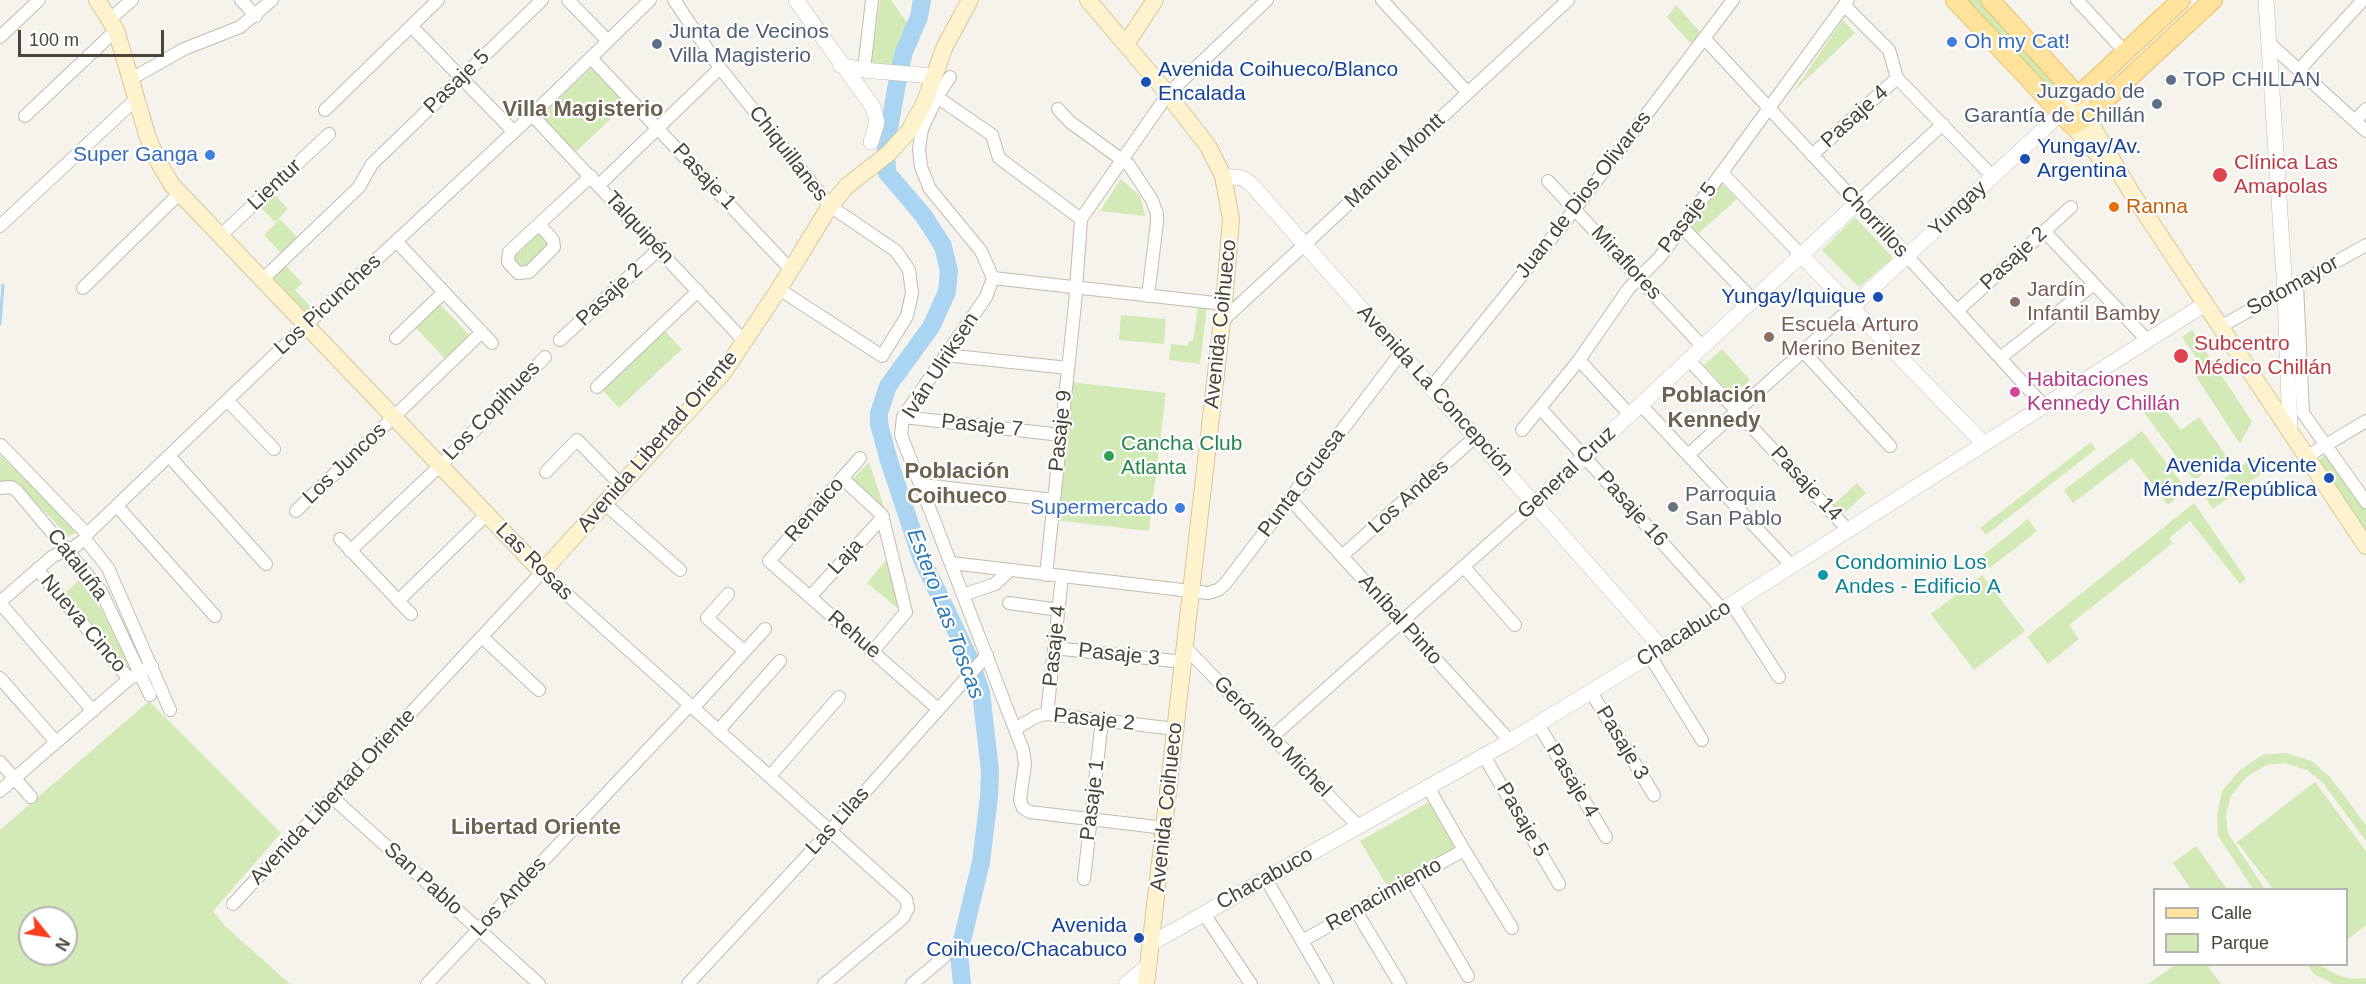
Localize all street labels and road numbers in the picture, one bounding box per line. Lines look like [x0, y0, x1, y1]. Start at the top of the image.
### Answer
street label: Pasaje 5 [419, 45, 495, 119]
street label: Pasaje 4 [1816, 80, 1894, 154]
street label: Chiquillanes [743, 101, 833, 207]
street label: Juan de Dios Olivares [1511, 106, 1657, 284]
street label: Manuel Montt [1340, 108, 1450, 214]
street label: Pasaje 1 [667, 139, 741, 215]
street label: Lientur [243, 154, 307, 216]
street label: Yungay [1924, 176, 1992, 242]
street label: Pasaje 5 [1653, 178, 1723, 258]
street label: Chorrillos [1835, 181, 1913, 263]
street label: Talquipén [599, 187, 679, 269]
street label: Miraflores [1585, 221, 1667, 305]
street label: Pasaje 2 [1976, 222, 2052, 296]
street label: Avenida Coihueco [1200, 238, 1242, 410]
street label: Los Picunches [269, 249, 387, 361]
street label: Sotomayor [2242, 250, 2344, 322]
street label: Pasaje 2 [572, 258, 648, 332]
street label: Avenida La Concepción [1352, 300, 1518, 482]
street label: Iván Ulriksen [897, 308, 985, 424]
street label: Avenida Libertad Oriente [572, 346, 744, 538]
street label: Los Copihues [438, 356, 546, 466]
street label: Pasaje 9 [1044, 389, 1078, 473]
street label: Pasaje 7 [940, 409, 1024, 443]
street label: Los Juncos [298, 418, 392, 510]
street label: General Cruz [1513, 421, 1621, 525]
street label: Punta Gruesa [1253, 424, 1351, 542]
street label: Pasaje 14 [1765, 441, 1847, 527]
street label: Los Andes [1364, 454, 1454, 540]
street label: Pasaje 16 [1591, 466, 1673, 552]
street label: Renaico [780, 473, 850, 547]
street label: Las Rosas [490, 518, 578, 606]
street label: Cataluña [41, 524, 113, 606]
street label: Laja [823, 534, 869, 580]
street label: Aníbal Pinto [1353, 569, 1447, 671]
street label: Nueva Cinco [35, 570, 131, 678]
street label: Chacabuco [1632, 595, 1736, 673]
street label: Pasaje 4 [1038, 604, 1072, 688]
street label: Rehue [822, 605, 886, 665]
street label: Pasaje 3 [1077, 638, 1161, 672]
street label: Gerónimo Michel [1208, 671, 1336, 803]
street label: Pasaje 3 [1590, 701, 1654, 785]
street label: Pasaje 2 [1052, 703, 1136, 737]
street label: Avenida Libertad Oriente [245, 704, 421, 890]
street label: Avenida Coihueco [1146, 721, 1188, 893]
street label: Pasaje 4 [1540, 739, 1604, 823]
street label: Pasaje 1 [1076, 758, 1110, 842]
street label: Pasaje 5 [1491, 778, 1553, 862]
street label: Las Lilas [801, 782, 875, 860]
street label: San Pablo [379, 837, 467, 921]
street label: Chacabuco [1212, 842, 1318, 916]
street label: Los Andes [466, 852, 552, 942]
street label: Renacimiento [1322, 853, 1446, 937]

